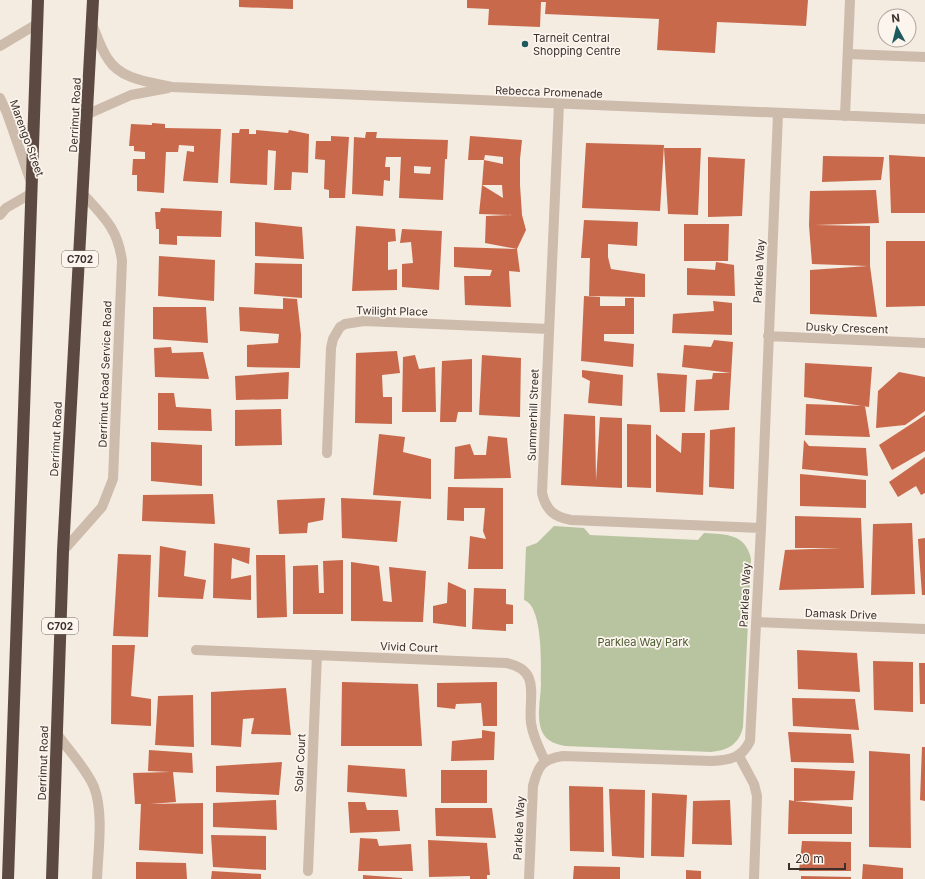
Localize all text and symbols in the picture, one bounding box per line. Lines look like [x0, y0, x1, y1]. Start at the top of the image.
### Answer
north arrow [877, 8, 917, 48]
text: N [891, 11, 901, 26]
place label: Tarneit Central Shopping Centre [533, 31, 621, 58]
marker: Tarneit Central Shopping Centre [520, 39, 530, 49]
street label: Derrimut Road [66, 77, 84, 153]
street label: Rebecca Promenade [495, 83, 603, 101]
street label: Marengo Street [7, 98, 47, 179]
street label: Parklea Way [750, 238, 768, 304]
road number: C702 [62, 251, 98, 267]
street label: Derrimut Road Service Road [95, 300, 115, 448]
street label: Twilight Place [356, 303, 428, 319]
street label: Dusky Crescent [805, 320, 889, 336]
street label: Summerhill Street [524, 368, 542, 461]
street label: Derrimut Road [47, 401, 65, 477]
street label: Parklea Way [736, 562, 754, 628]
street label: Damask Drive [805, 606, 877, 622]
road number: C702 [42, 618, 78, 634]
park label: Parklea Way Park [597, 635, 689, 649]
street label: Vivid Court [380, 639, 439, 655]
street label: Derrimut Road [35, 725, 51, 801]
street label: Solar Court [291, 733, 309, 793]
street label: Parklea Way [510, 795, 528, 861]
scale bar [789, 845, 845, 871]
text: 20 m [795, 851, 824, 866]

